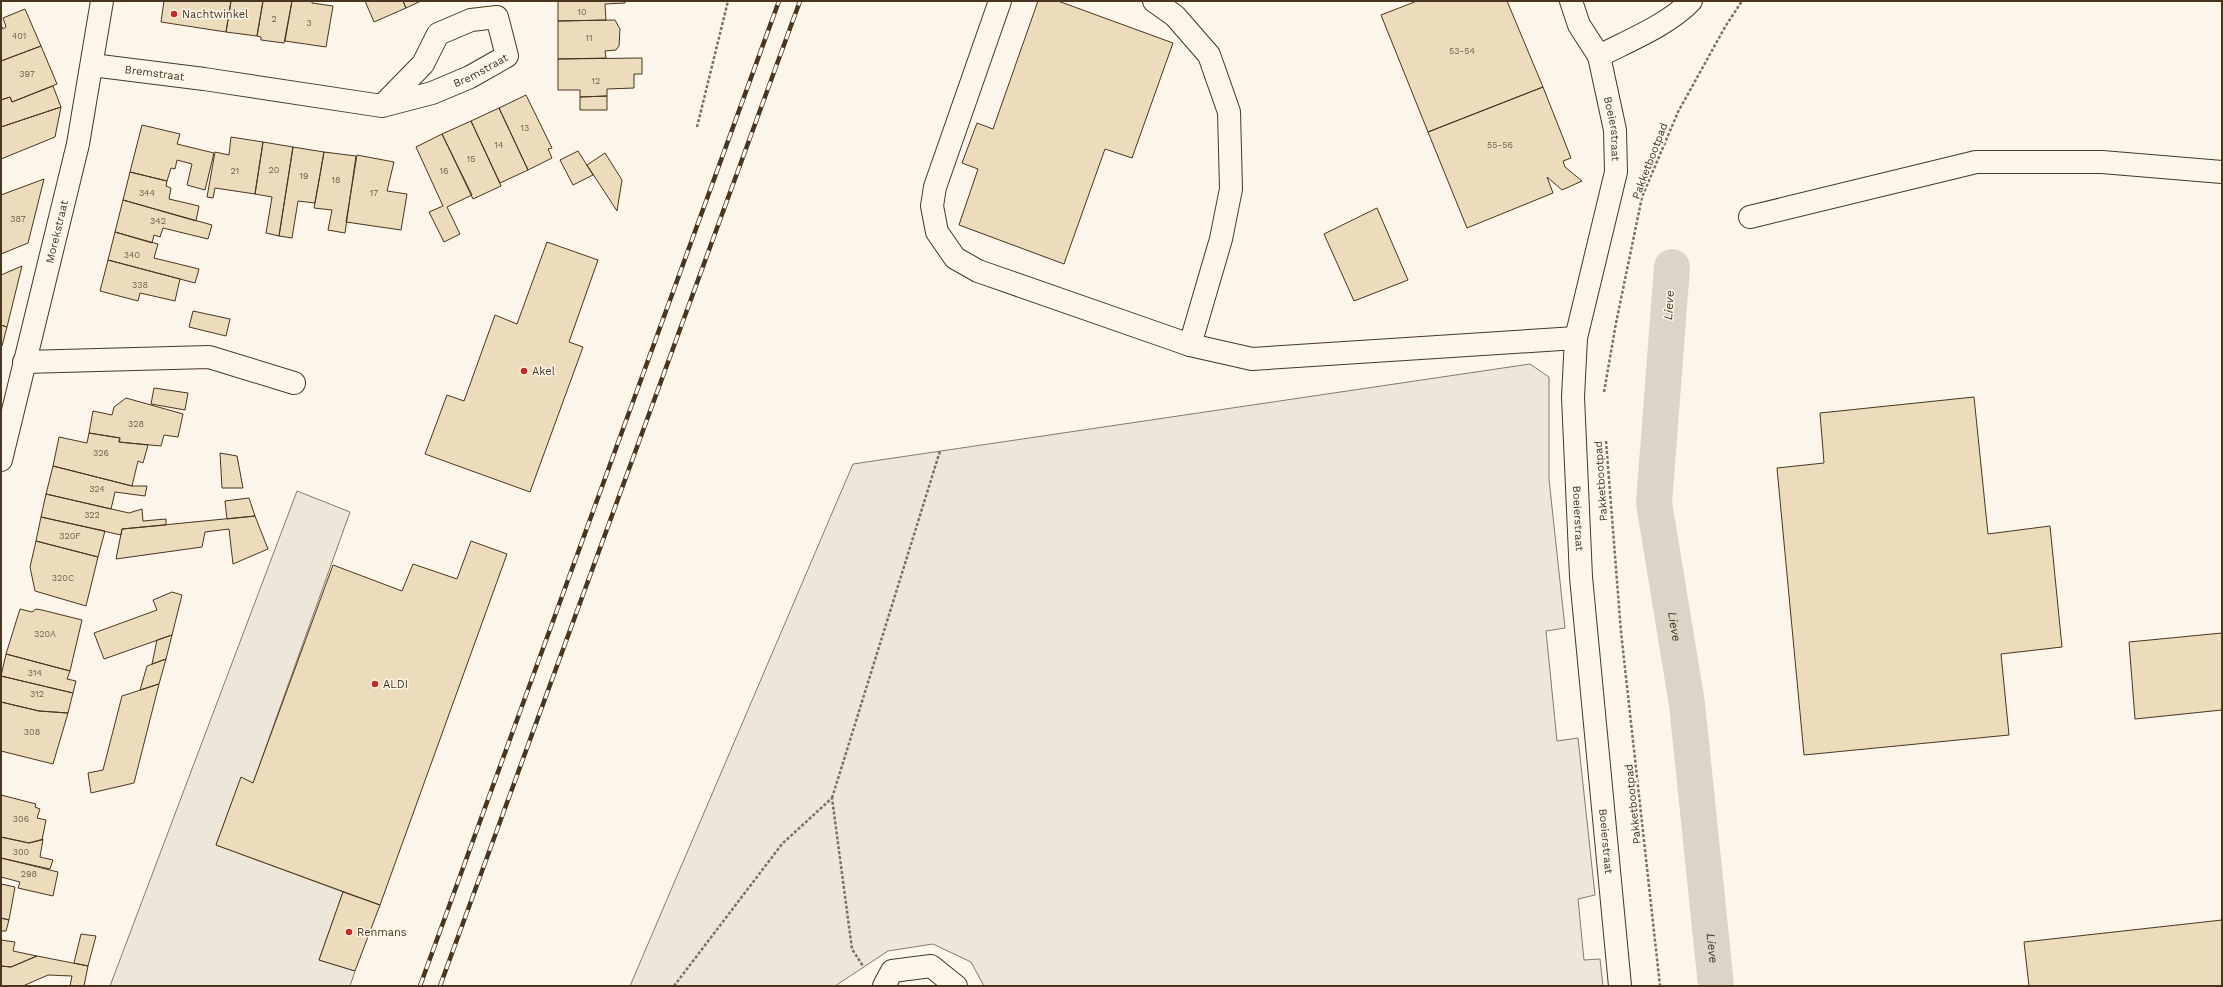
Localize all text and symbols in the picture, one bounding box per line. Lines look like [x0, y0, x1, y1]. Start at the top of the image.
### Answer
house number: 10 [577, 7, 587, 17]
place label: Nachtwinkel [182, 8, 249, 21]
marker: Nachtwinkel [169, 9, 179, 19]
house number: 2 [271, 14, 277, 24]
house number: 3 [306, 18, 312, 28]
house number: 401 [12, 31, 26, 41]
house number: 11 [585, 33, 593, 43]
house number: 53-54 [1449, 46, 1475, 56]
street label: Bremstraat [451, 50, 510, 90]
street label: Bremstraat [124, 63, 185, 83]
house number: 397 [19, 69, 35, 79]
house number: 12 [592, 76, 600, 86]
street label: Boeierstraat [1601, 95, 1622, 161]
street label: Pakketbootpad [1629, 121, 1671, 201]
house number: 13 [521, 123, 529, 133]
house number: 14 [494, 140, 504, 150]
house number: 55-56 [1487, 140, 1513, 150]
house number: 15 [467, 154, 475, 164]
house number: 20 [269, 165, 280, 175]
house number: 21 [231, 166, 239, 176]
house number: 16 [440, 166, 448, 176]
house number: 19 [299, 171, 309, 181]
house number: 18 [331, 175, 341, 185]
house number: 344 [139, 188, 156, 198]
house number: 17 [370, 188, 378, 198]
street label: Morekstraat [43, 199, 71, 264]
house number: 387 [10, 214, 26, 224]
house number: 342 [150, 216, 166, 226]
house number: 340 [124, 250, 141, 260]
house number: 338 [132, 280, 148, 290]
water label: Lieve [1661, 289, 1677, 320]
place label: Akel [532, 365, 556, 378]
marker: Akel [519, 366, 529, 376]
house number: 328 [128, 419, 144, 429]
street label: Pakketbootpad [1592, 440, 1610, 522]
house number: 326 [93, 448, 109, 458]
house number: 324 [89, 484, 105, 494]
street label: Boeierstraat [1570, 485, 1586, 552]
house number: 322 [84, 510, 100, 520]
house number: 320F [59, 531, 81, 541]
house number: 320C [52, 573, 74, 583]
water label: Lieve [1665, 611, 1684, 643]
house number: 320A [34, 629, 56, 639]
house number: 314 [28, 668, 43, 678]
place label: ALDI [383, 678, 408, 691]
marker: ALDI [370, 679, 380, 689]
house number: 312 [30, 689, 44, 699]
house number: 308 [24, 727, 40, 737]
street label: Pakketbootpad [1622, 763, 1644, 845]
street label: Boeierstraat [1597, 808, 1616, 875]
house number: 306 [13, 814, 29, 824]
house number: 300 [13, 847, 30, 857]
house number: 298 [21, 869, 37, 879]
place label: Renmans [357, 926, 407, 939]
marker: Renmans [344, 927, 354, 937]
water label: Lieve [1704, 933, 1721, 964]

